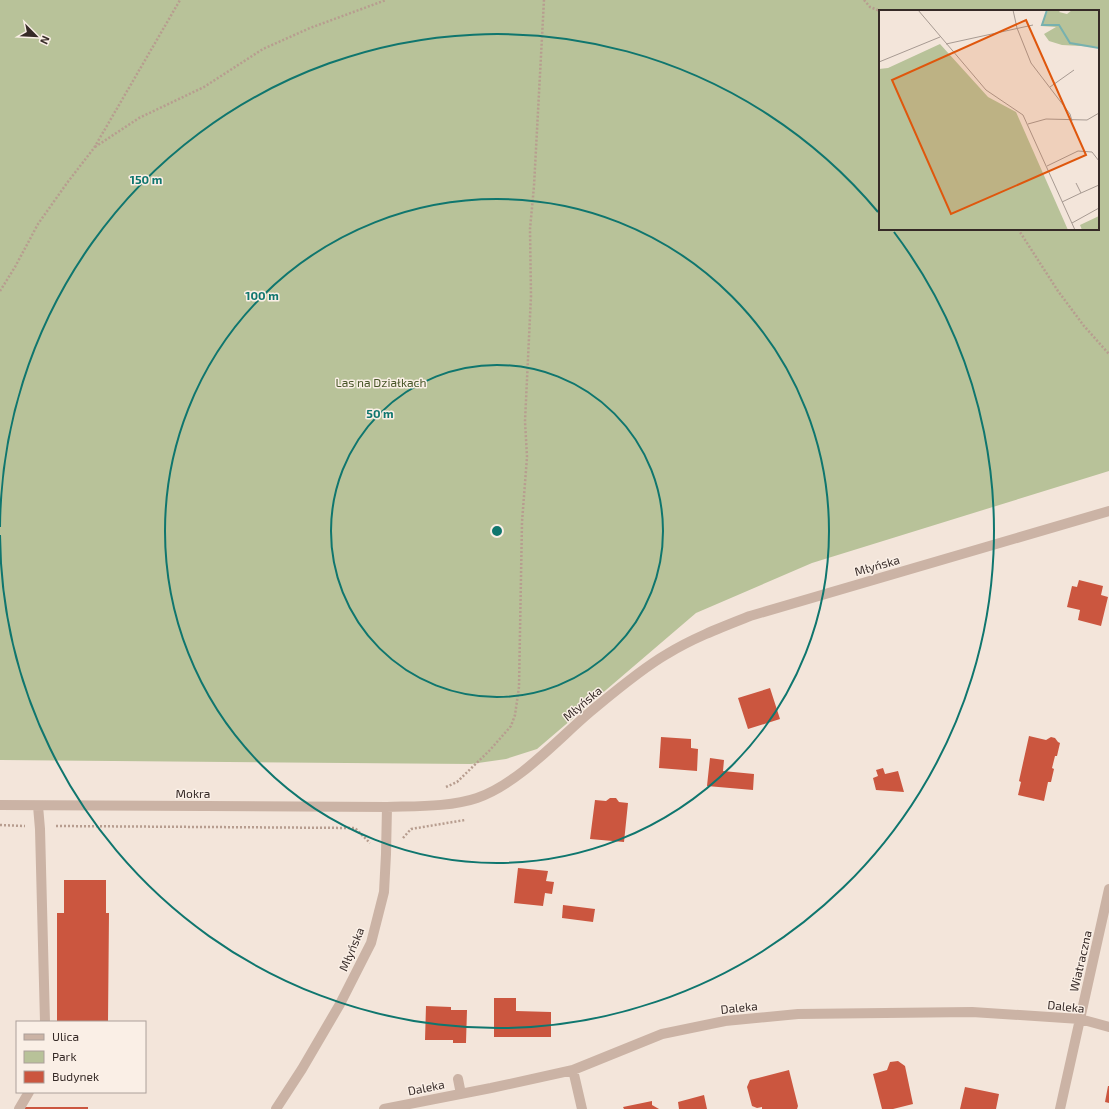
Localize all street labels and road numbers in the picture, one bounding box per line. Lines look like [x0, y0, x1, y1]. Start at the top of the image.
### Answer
street label: Młyńska [853, 552, 901, 578]
street label: Młyńska [560, 683, 604, 723]
street label: Mokra [176, 786, 210, 800]
street label: Młyńska [336, 925, 366, 973]
street label: Wiatraczna [1066, 929, 1094, 993]
street label: Daleka [1047, 997, 1085, 1015]
street label: Daleka [720, 998, 758, 1016]
street label: Daleka [406, 1077, 446, 1097]

